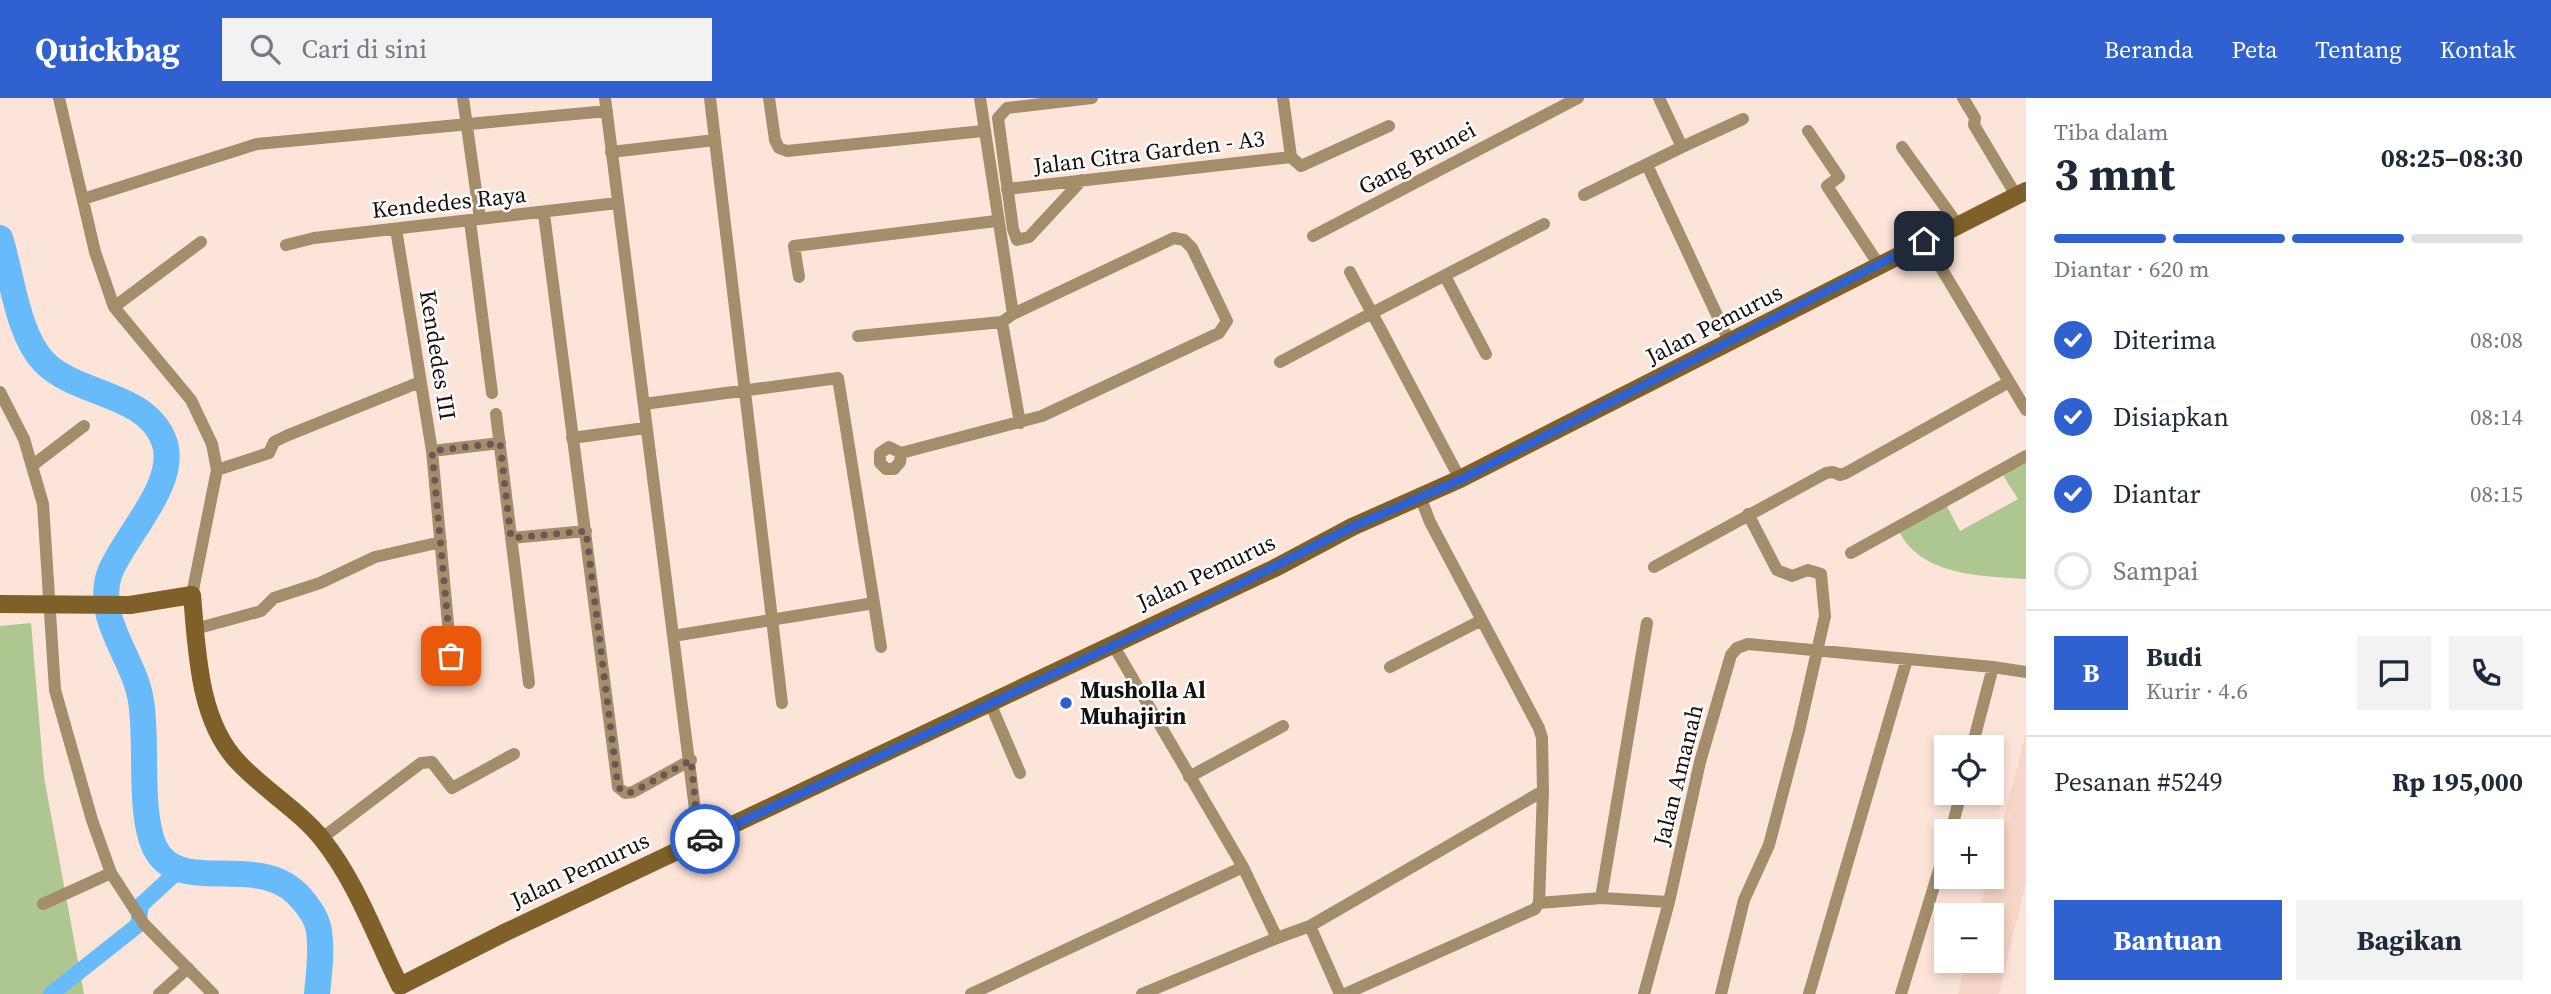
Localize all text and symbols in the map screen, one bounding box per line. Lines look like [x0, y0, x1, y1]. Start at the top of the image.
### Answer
search box [222, 18, 712, 81]
text: Quickbag [35, 27, 180, 72]
icon: search [246, 30, 284, 68]
text: Cari di sini [302, 31, 427, 67]
text: Beranda [2104, 33, 2193, 66]
text: Peta [2231, 33, 2277, 66]
text: Tentang [2315, 33, 2402, 66]
text: Kontak [2440, 33, 2516, 66]
street label: Gang Brunei [1353, 114, 1481, 202]
text: Tiba dalam [2054, 116, 2169, 148]
street label: Jalan Citra Garden - A3 [1031, 122, 1266, 182]
text: 08:25–08:30 [2381, 140, 2523, 176]
text: 3 mnt [2054, 142, 2175, 205]
street label: Kendedes Raya [370, 178, 528, 226]
pin [1894, 211, 1954, 271]
icon: home [1905, 222, 1943, 260]
text: Diantar · 620 m [2054, 253, 2210, 285]
street label: Jalan Pemurus [1639, 276, 1788, 373]
street label: Kendedes III [412, 288, 464, 422]
icon: check [2054, 321, 2092, 359]
text: Diterima [2113, 322, 2216, 358]
text: 08:08 [2470, 324, 2523, 356]
icon: check [2054, 398, 2092, 436]
text: Disiapkan [2113, 399, 2229, 435]
text: 08:14 [2470, 401, 2523, 433]
icon: check [2054, 475, 2092, 513]
text: Diantar [2113, 476, 2201, 512]
text: 08:15 [2470, 478, 2523, 510]
street label: Jalan Pemurus [1131, 526, 1280, 618]
text: Sampai [2113, 553, 2199, 589]
pin [421, 626, 481, 686]
button: chat [2357, 636, 2431, 710]
button: phone [2449, 636, 2523, 710]
icon: bag [432, 637, 470, 675]
text: Budi [2146, 639, 2202, 675]
text: B [2083, 655, 2099, 691]
place label: Musholla Al Muhajirin [1080, 674, 1206, 732]
text: Kurir · 4.6 [2146, 675, 2248, 707]
marker: Musholla Al Muhajirin [1058, 695, 1074, 711]
street label: Jalan Amanah [1645, 701, 1711, 850]
map controls [1934, 735, 2004, 973]
button: locate [1934, 735, 2004, 805]
text: Pesanan #5249 [2054, 764, 2223, 800]
text: Rp 195,000 [2392, 764, 2523, 800]
courier [670, 804, 740, 874]
button: + [1934, 819, 2004, 889]
icon: car [686, 820, 724, 858]
street label: Jalan Pemurus [505, 824, 654, 916]
button: Bantuan [2054, 900, 2282, 980]
button: Bagikan [2296, 900, 2523, 980]
button: − [1934, 903, 2004, 973]

